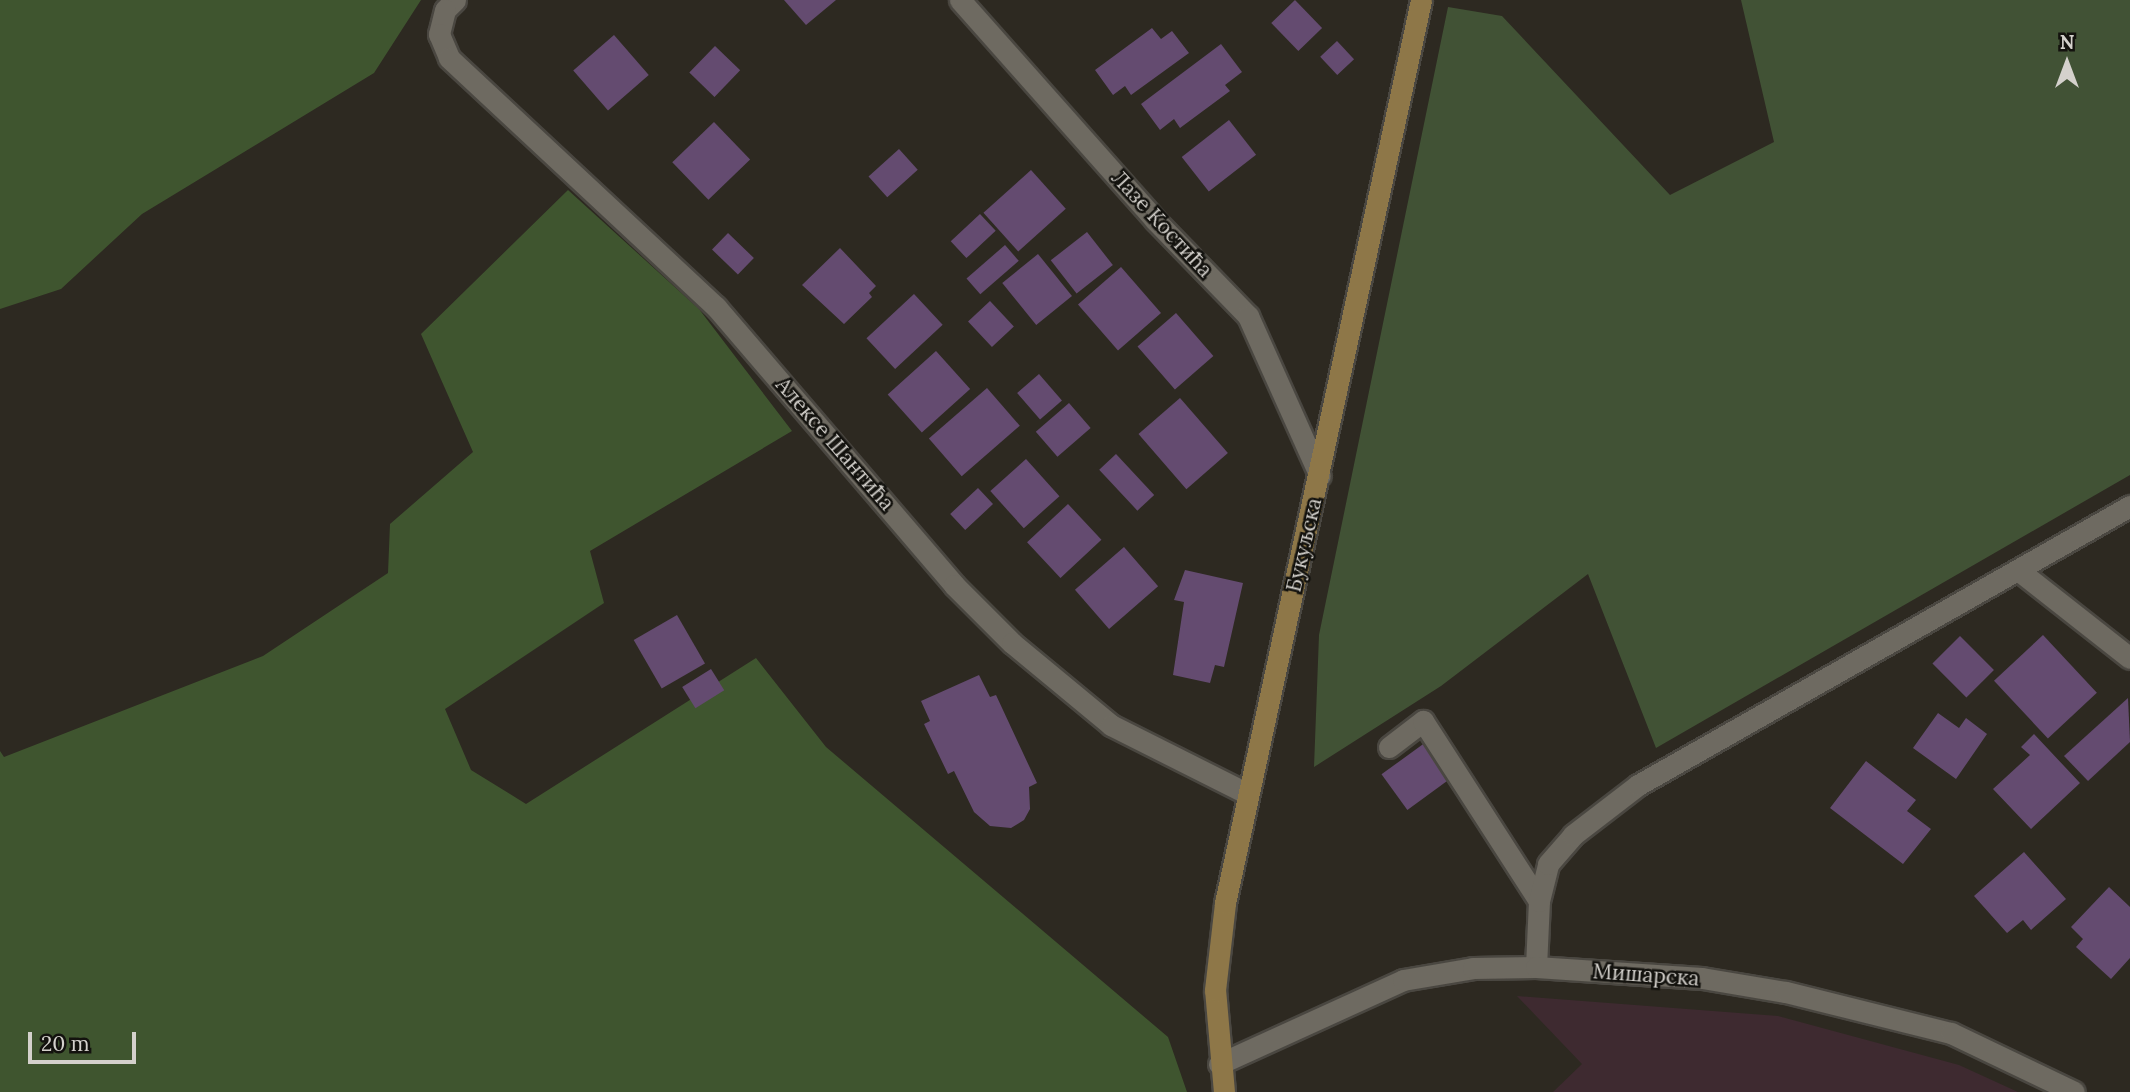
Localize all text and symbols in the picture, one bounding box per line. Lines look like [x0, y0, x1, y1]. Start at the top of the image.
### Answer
north arrow [2032, 28, 2102, 98]
text: N [2060, 30, 2074, 54]
street label: Лазе Костића [1106, 166, 1218, 282]
street label: Алексе Шантића [770, 372, 900, 516]
street label: Букуљска [1281, 496, 1327, 594]
street label: Мишарска [1592, 959, 1700, 991]
scale bar [32, 1018, 140, 1062]
text: 20 m [41, 1030, 90, 1057]

